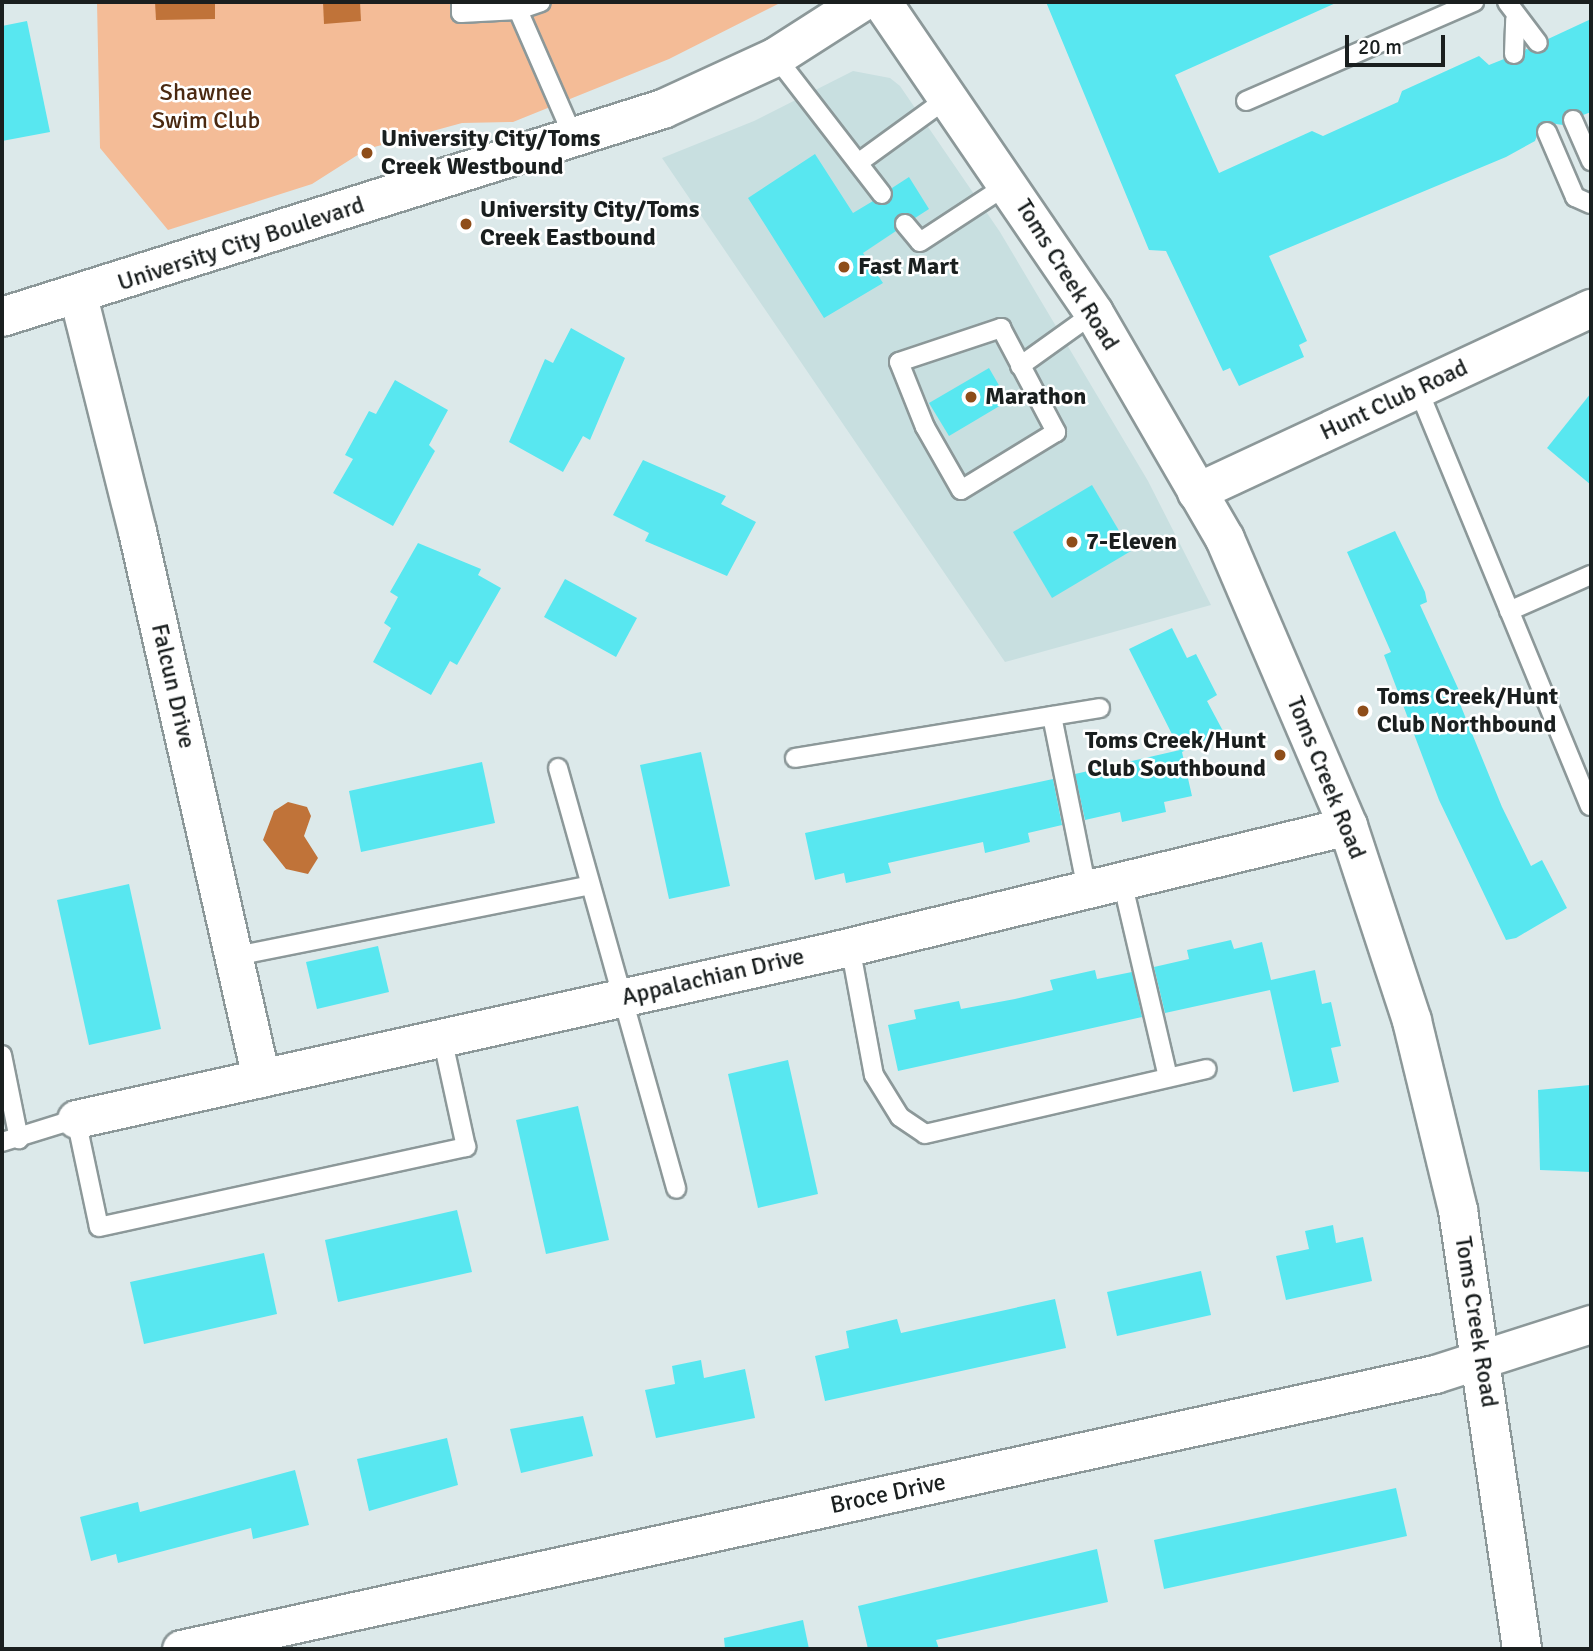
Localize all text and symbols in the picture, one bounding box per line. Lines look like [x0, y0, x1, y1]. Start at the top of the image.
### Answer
scale bar [1348, 21, 1448, 65]
text: 20 m [1358, 34, 1402, 60]
park label: Shawnee Swim Club [152, 79, 260, 135]
place label: University City/Toms Creek Westbound [381, 125, 600, 181]
marker: University City/Toms Creek Westbound [359, 145, 375, 161]
street label: University City Boulevard [114, 190, 368, 298]
street label: Toms Creek Road [1009, 194, 1125, 356]
place label: University City/Toms Creek Eastbound [480, 196, 699, 252]
marker: University City/Toms Creek Eastbound [458, 216, 474, 232]
place label: Fast Mart [858, 253, 959, 281]
marker: Fast Mart [836, 259, 852, 275]
street label: Hunt Club Road [1316, 353, 1472, 447]
place label: Marathon [985, 383, 1086, 411]
marker: Marathon [963, 389, 979, 405]
place label: 7-Eleven [1086, 528, 1177, 556]
marker: 7-Eleven [1064, 534, 1080, 550]
street label: Falcun Drive [145, 621, 201, 751]
place label: Toms Creek/Hunt Club Northbound [1377, 683, 1558, 739]
street label: Toms Creek Road [1280, 692, 1372, 864]
marker: Toms Creek/Hunt Club Northbound [1355, 703, 1371, 719]
place label: Toms Creek/Hunt Club Southbound [1085, 727, 1266, 783]
marker: Toms Creek/Hunt Club Southbound [1272, 747, 1288, 763]
street label: Appalachian Drive [619, 942, 807, 1012]
street label: Toms Creek Road [1448, 1234, 1504, 1410]
street label: Broce Drive [828, 1468, 948, 1520]

